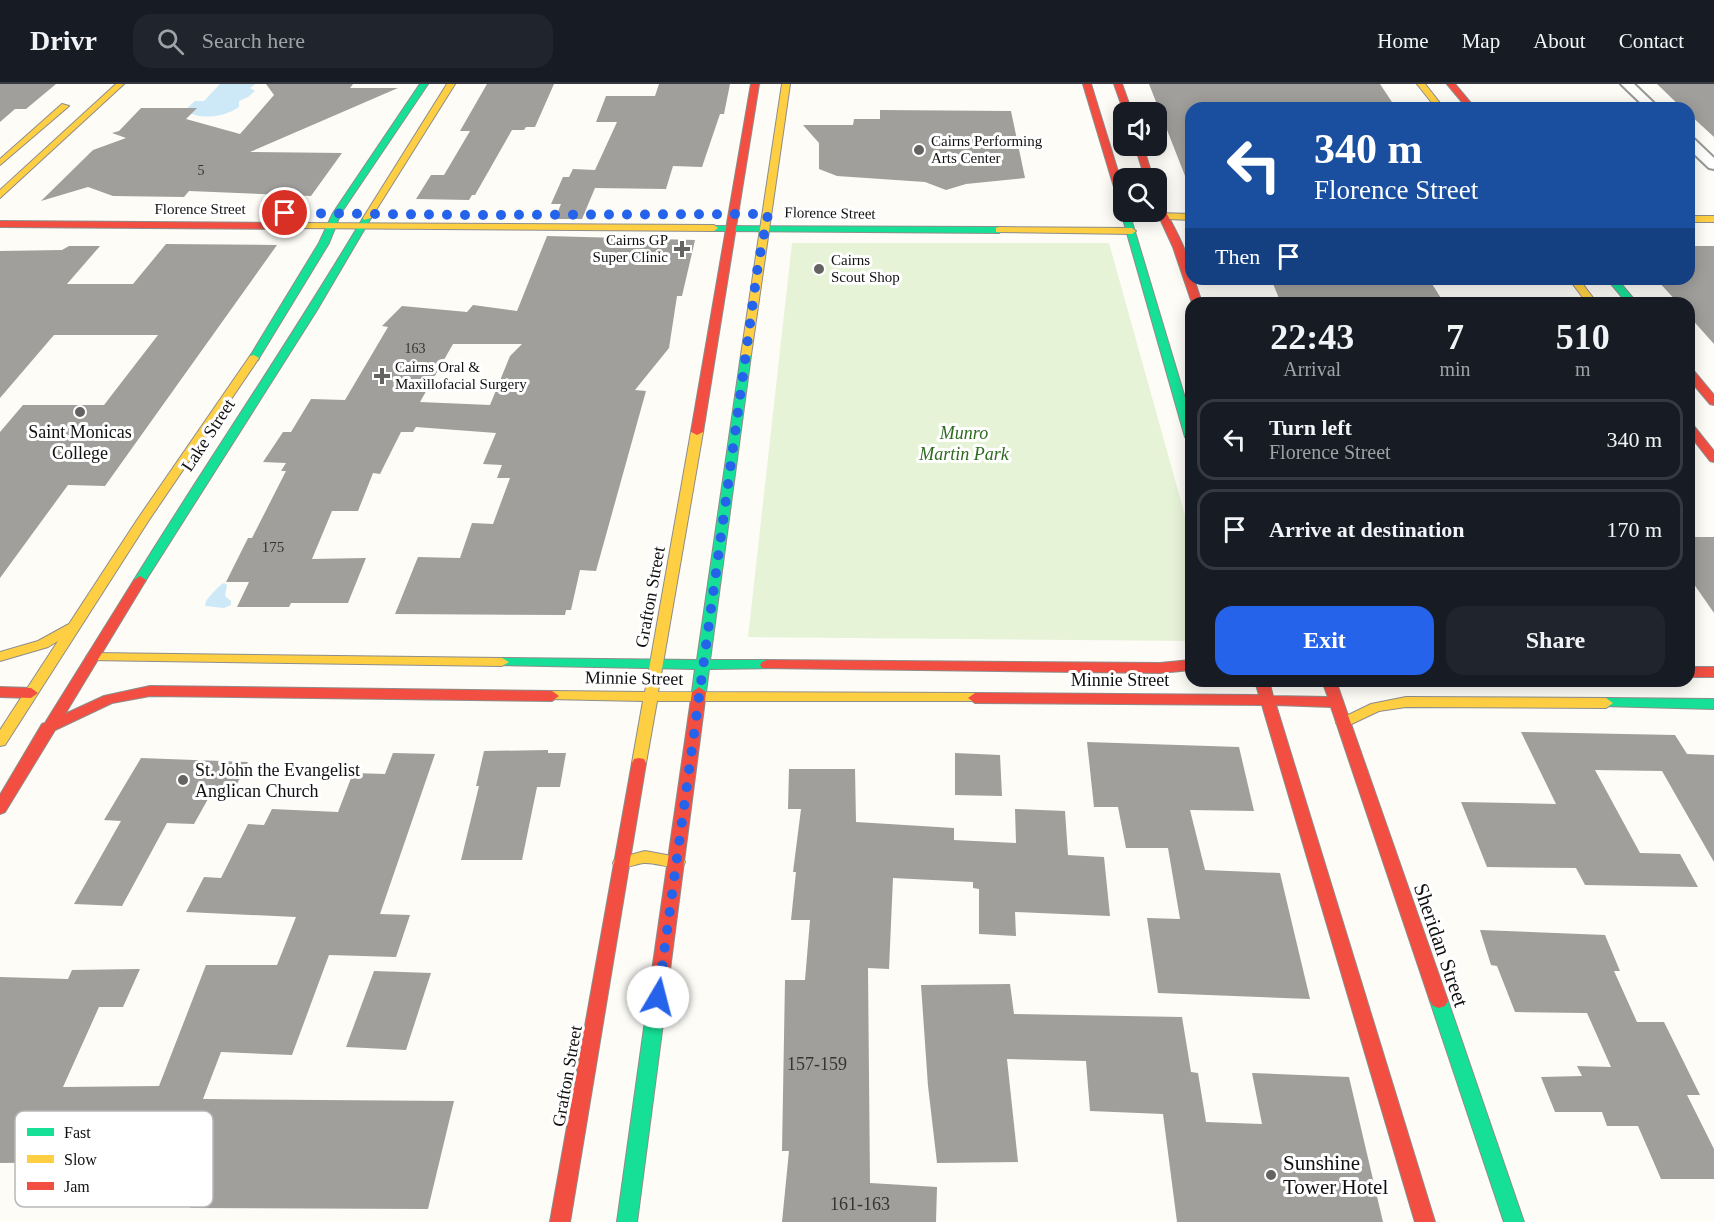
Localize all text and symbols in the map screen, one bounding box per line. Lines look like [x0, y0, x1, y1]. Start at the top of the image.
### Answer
search box [133, 14, 553, 68]
text: Drivr [30, 25, 97, 56]
icon: search [154, 25, 187, 58]
text: Search here [202, 28, 305, 53]
text: Home [1377, 29, 1429, 53]
text: Map [1462, 29, 1500, 53]
text: About [1533, 29, 1586, 53]
text: Contact [1619, 29, 1684, 53]
map controls [1113, 102, 1167, 222]
button: sound [1113, 102, 1167, 156]
icon: left [1215, 126, 1293, 204]
text: 340 m [1314, 126, 1423, 172]
place label: Cairns Performing Arts Center [931, 133, 1043, 166]
marker: Cairns Performing Arts Center [912, 143, 926, 157]
house number: 5 [198, 163, 205, 178]
button: search [1113, 168, 1167, 222]
text: Florence Street [1314, 175, 1478, 205]
pin [259, 187, 310, 238]
icon: arrive [268, 196, 301, 229]
street label: Florence Street [154, 201, 246, 217]
street label: Florence Street [784, 204, 877, 222]
place label: Cairns GP Super Clinic [593, 232, 668, 265]
marker: Cairns GP Super Clinic [673, 240, 691, 258]
icon: arrive [1272, 240, 1305, 273]
text: Then [1215, 244, 1260, 269]
place label: Cairns Scout Shop [831, 252, 900, 285]
marker: Cairns Scout Shop [812, 262, 826, 276]
text: 22:43 [1270, 317, 1354, 357]
text: 7 [1446, 317, 1464, 357]
text: 510 [1556, 317, 1610, 357]
house number: 163 [405, 341, 426, 356]
text: Arrival [1283, 358, 1341, 380]
text: min [1439, 358, 1471, 380]
text: m [1575, 358, 1591, 380]
place label: Cairns Oral & Maxillofacial Surgery [395, 359, 527, 392]
marker: Cairns Oral & Maxillofacial Surgery [373, 367, 391, 385]
street label: Lake Street [177, 395, 239, 475]
marker: Saint Monicas College [73, 405, 87, 419]
text: Turn left [1269, 415, 1352, 440]
place label: Saint Monicas College [28, 422, 132, 463]
park label: Munro Martin Park [918, 423, 1010, 464]
icon: left [1218, 423, 1251, 456]
text: 340 m [1606, 427, 1662, 452]
text: Florence Street [1269, 441, 1391, 463]
icon: arrive [1218, 513, 1251, 546]
text: Arrive at destination [1269, 517, 1465, 542]
text: 170 m [1606, 517, 1662, 542]
house number: 175 [262, 539, 284, 555]
street label: Grafton Street [631, 545, 669, 649]
button: Exit [1215, 606, 1434, 675]
button: Share [1446, 606, 1665, 675]
street label: Minnie Street [585, 667, 683, 689]
street label: Minnie Street [1071, 670, 1169, 690]
place label: St. John the Evangelist Anglican Church [195, 760, 360, 801]
marker: St. John the Evangelist Anglican Church [176, 773, 190, 787]
street label: Sheridan Street [1409, 880, 1473, 1010]
position arrow [626, 965, 690, 1029]
street label: Grafton Street [548, 1024, 586, 1128]
house number: 157-159 [787, 1054, 847, 1074]
legend [15, 1111, 213, 1207]
text: Fast [64, 1124, 91, 1141]
text: Slow [64, 1151, 97, 1168]
place label: Sunshine Tower Hotel [1283, 1151, 1388, 1199]
marker: Sunshine Tower Hotel [1264, 1168, 1278, 1182]
text: Jam [64, 1178, 90, 1195]
house number: 161-163 [830, 1194, 890, 1214]

